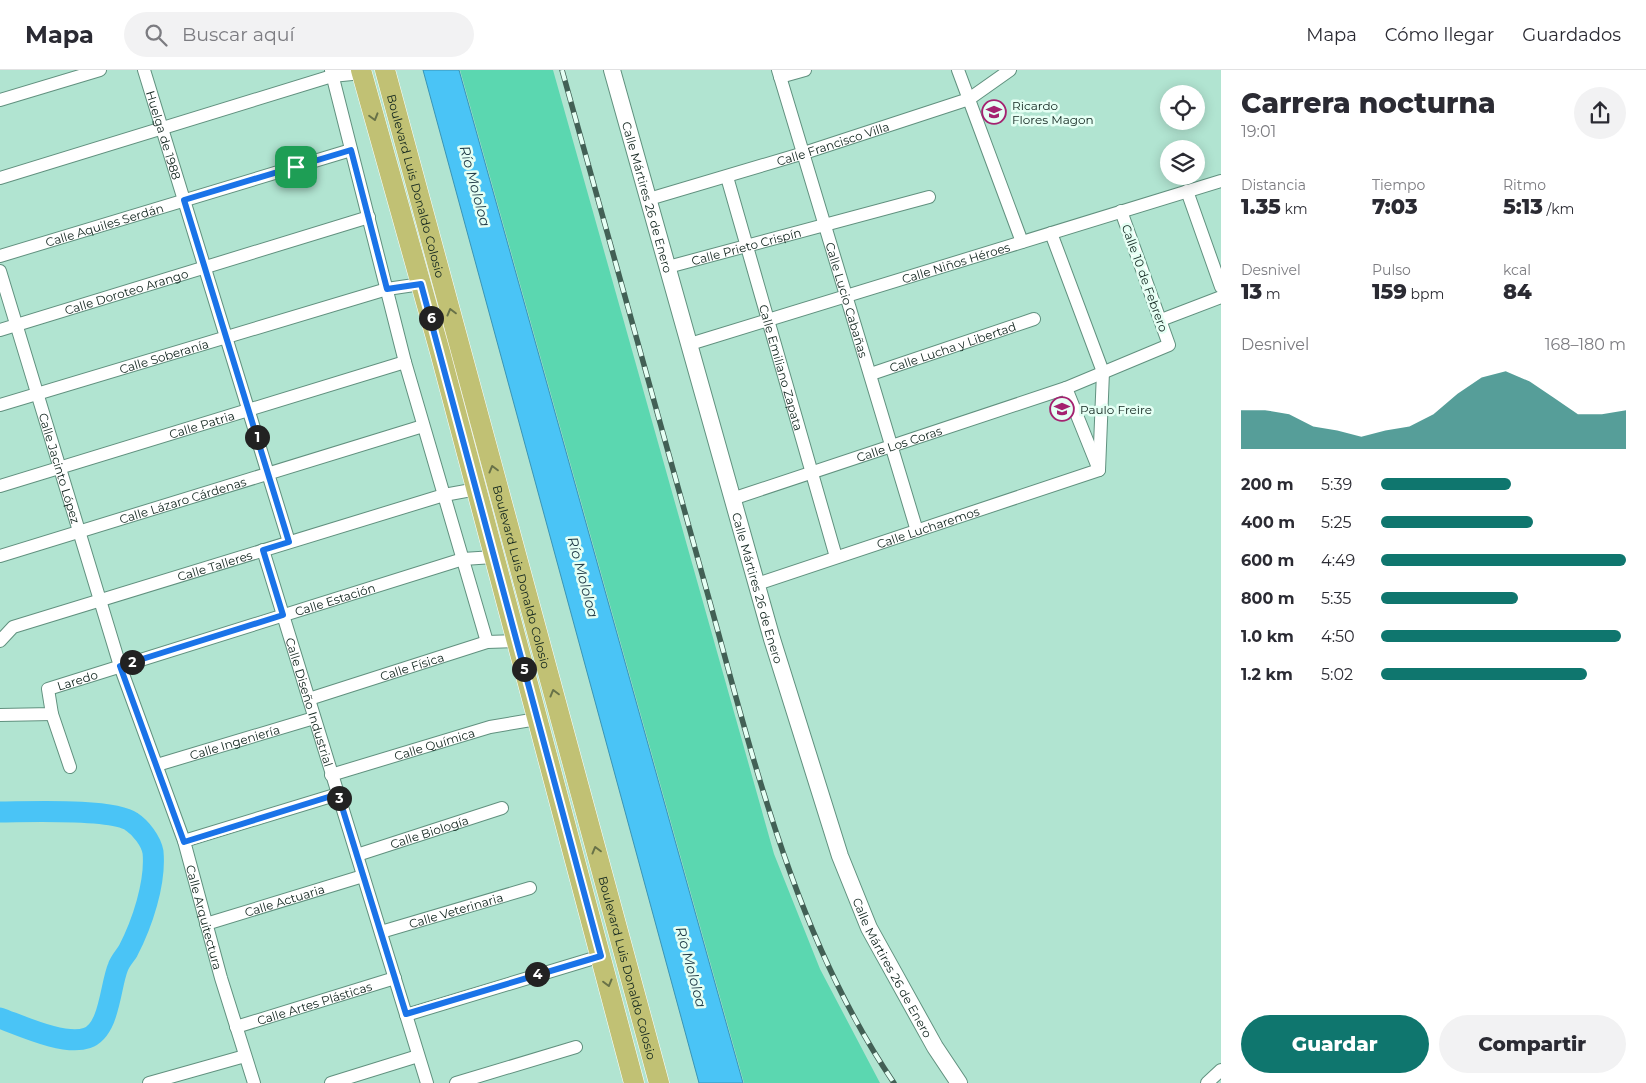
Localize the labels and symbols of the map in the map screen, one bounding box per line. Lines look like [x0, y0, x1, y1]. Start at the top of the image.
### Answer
street label: Huelga de 1988 [143, 89, 185, 182]
street label: Boulevard Luis Donaldo Colosio [384, 92, 448, 279]
place label: Ricardo Flores Magon [1012, 98, 1094, 127]
school or university icon: Ricardo Flores Magon [981, 99, 1007, 125]
one-way arrow [369, 112, 379, 121]
street label: Calle Francisco Villa [775, 118, 891, 168]
street label: Calle Mártires 26 de Enero [619, 120, 676, 274]
water label: Río Mololoa [456, 144, 494, 228]
pin [275, 146, 317, 188]
street label: Calle Aquiles Serdán [44, 200, 165, 249]
street label: Calle 10 de Febrero [1119, 222, 1171, 334]
street label: Calle Prieto Crispín [690, 224, 803, 268]
street label: Calle Niños Héroes [900, 239, 1012, 286]
street label: Calle Lucio Cabañas [823, 240, 872, 359]
street label: Calle Doroteo Arango [63, 265, 190, 317]
street label: Calle Emiliano Zapata [756, 302, 807, 432]
pin: 6 [418, 306, 444, 330]
one-way arrow [446, 307, 457, 316]
street label: Calle Lucha y Libertad [887, 318, 1018, 375]
street label: Calle Soberanía [117, 335, 210, 376]
school or university icon: Paulo Freire [1049, 396, 1075, 422]
place label: Paulo Freire [1080, 402, 1152, 417]
street label: Calle Patria [167, 407, 236, 441]
street label: Calle Jacinto López [36, 411, 84, 525]
street label: Calle Los Coras [854, 422, 944, 465]
pin: 1 [244, 424, 270, 450]
one-way arrow [489, 465, 499, 473]
street label: Calle Lázaro Cárdenas [117, 473, 248, 526]
street label: Boulevard Luis Donaldo Colosio [490, 483, 554, 670]
street label: Calle Lucharemos [874, 503, 981, 551]
street label: Calle Mártires 26 de Enero [729, 511, 787, 665]
water label: Río Mololoa [564, 535, 602, 619]
street label: Calle Talleres [175, 547, 254, 584]
street label: Calle Estación [293, 579, 377, 619]
street label: Calle Diseño Industrial [283, 636, 337, 768]
street label: Calle Física [378, 649, 446, 683]
pin: 2 [120, 650, 144, 674]
pin: 5 [512, 656, 536, 682]
street label: Laredo [55, 666, 99, 693]
one-way arrow [549, 689, 560, 698]
street label: Calle Ingeniería [188, 721, 281, 762]
street label: Calle Química [392, 725, 477, 763]
pin: 3 [326, 786, 352, 810]
street label: Calle Biología [388, 812, 470, 851]
one-way arrow [591, 846, 602, 854]
street label: Calle Arquitectura [183, 863, 226, 971]
street label: Boulevard Luis Donaldo Colosio [596, 874, 660, 1061]
street label: Calle Actuaria [243, 881, 326, 919]
street label: Calle Veterinaria [407, 889, 505, 931]
street label: Calle Mártires 26 de Enero [850, 895, 936, 1040]
water label: Río Mololoa [672, 925, 710, 1009]
pin: 4 [524, 962, 550, 986]
street label: Calle Artes Plásticas [255, 978, 374, 1028]
one-way arrow [602, 979, 613, 988]

